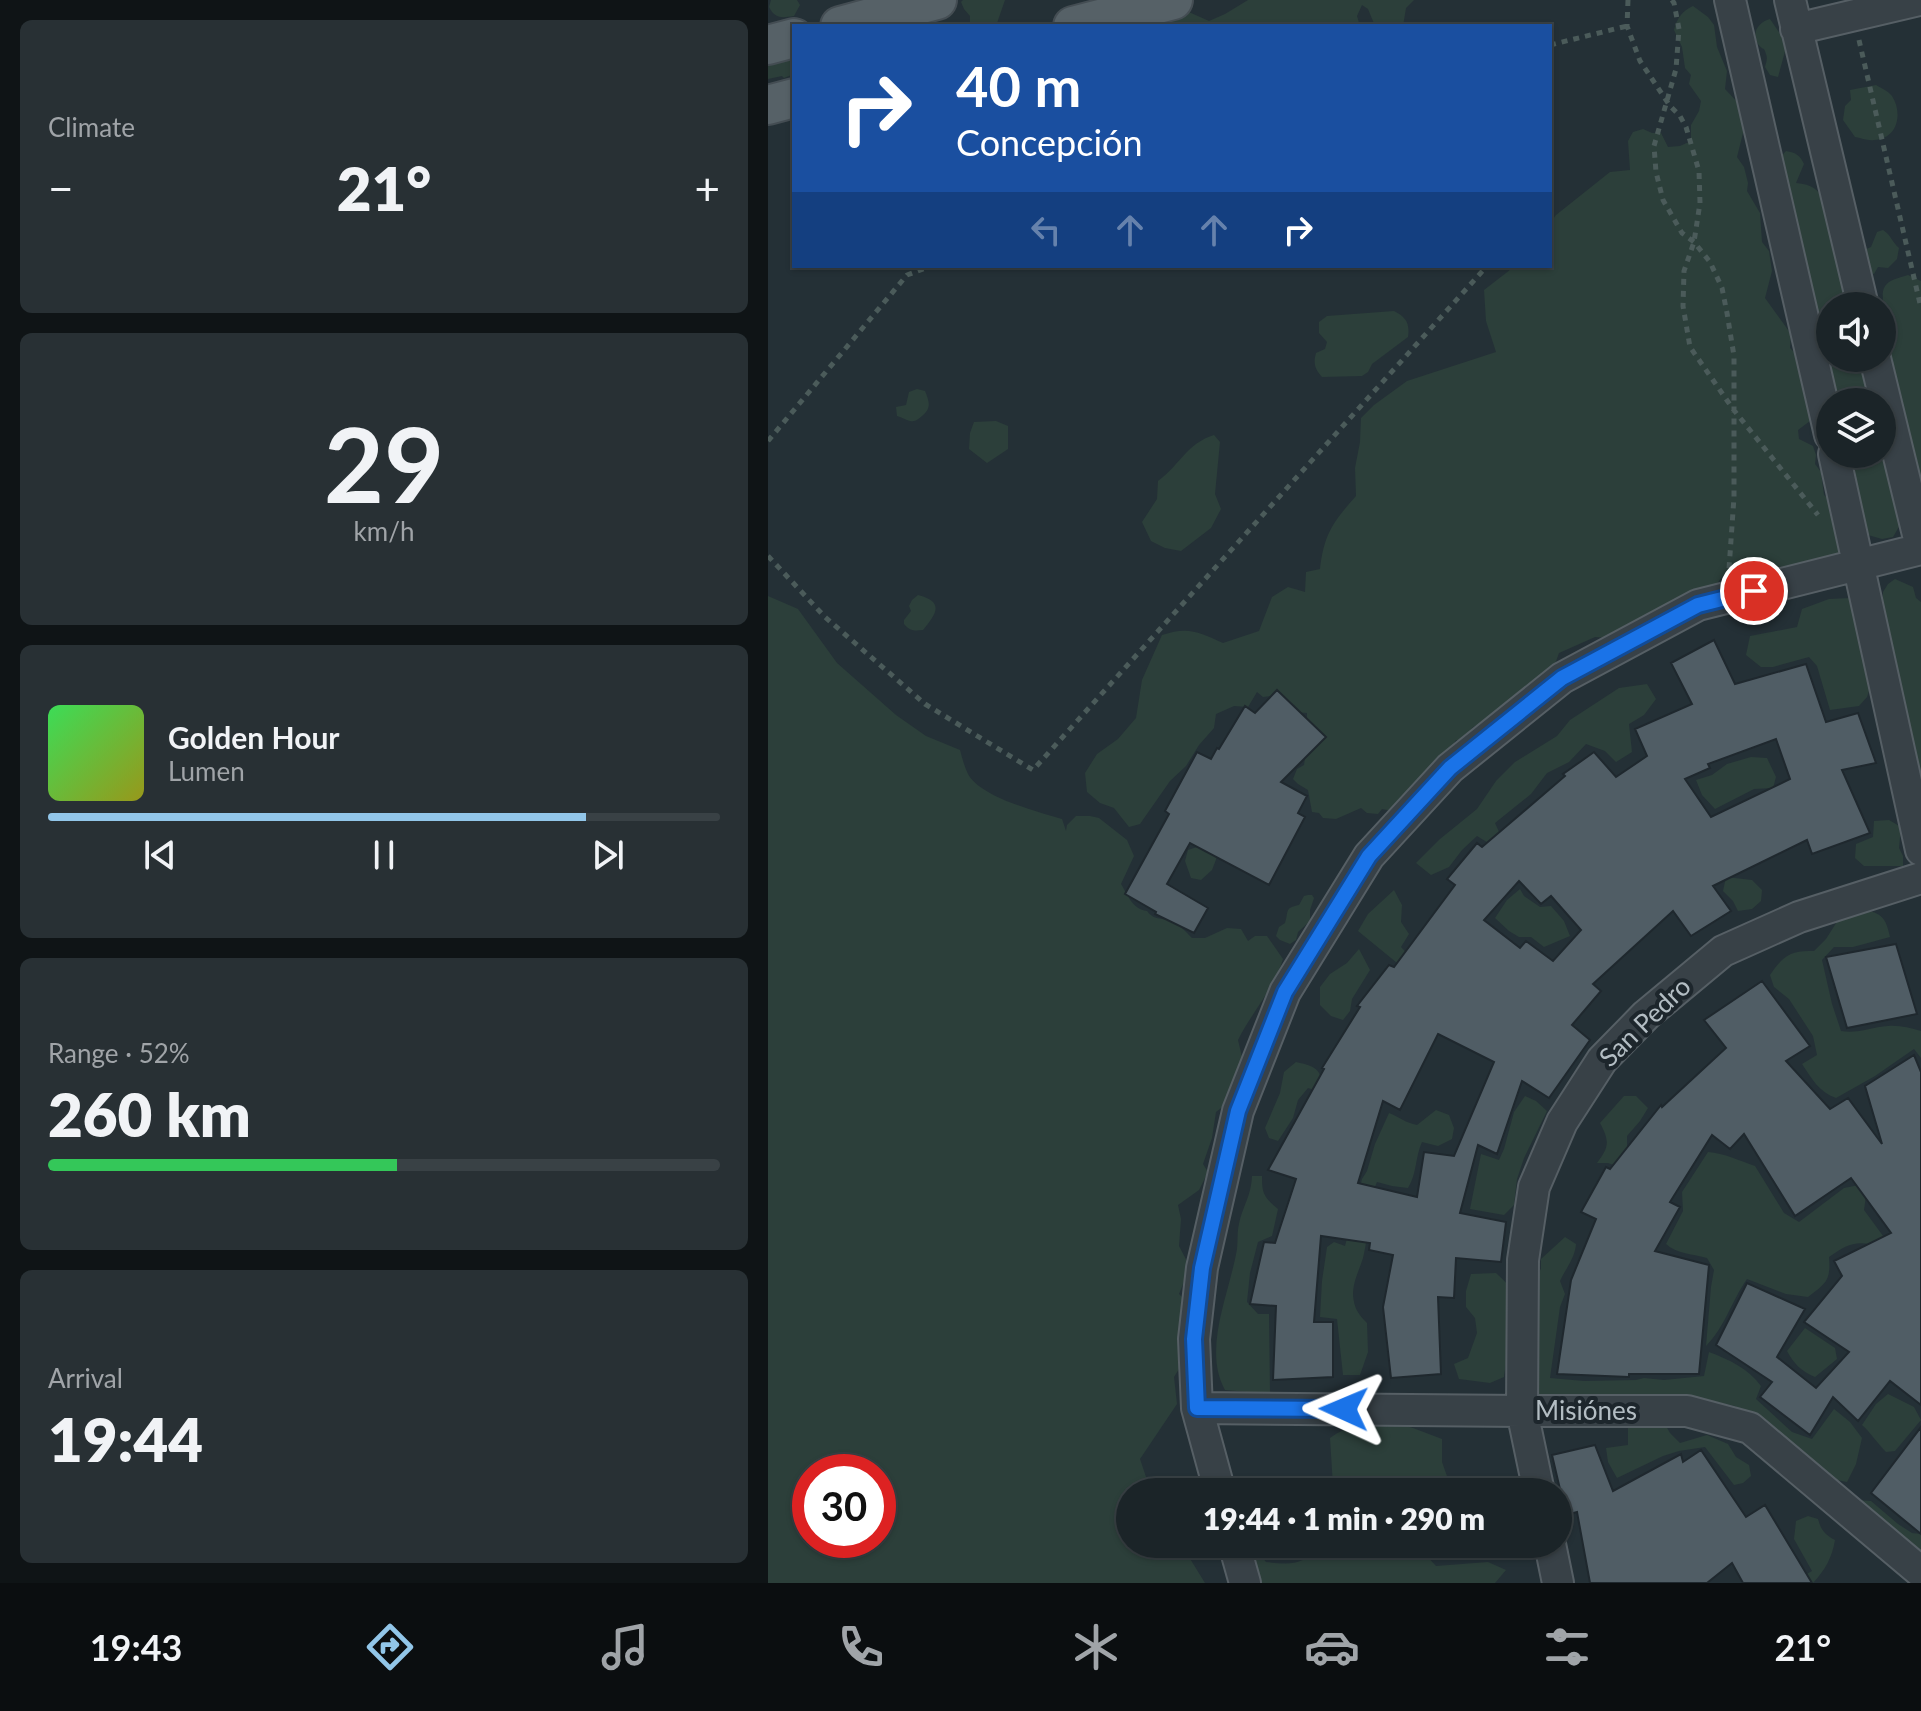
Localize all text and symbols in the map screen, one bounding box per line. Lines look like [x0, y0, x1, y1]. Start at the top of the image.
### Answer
text: 40 m [956, 52, 1081, 119]
icon: right [824, 56, 928, 160]
text: Climate [48, 111, 135, 143]
text: Concepción [956, 120, 1143, 164]
text: 21° [337, 152, 431, 224]
text: − [48, 162, 74, 214]
text: + [694, 162, 720, 214]
icon: left [1024, 208, 1068, 252]
icon: ahead [1108, 208, 1152, 252]
icon: ahead [1192, 208, 1236, 252]
icon: right [1276, 208, 1320, 252]
map controls [1816, 292, 1896, 468]
button: sound [1816, 292, 1896, 372]
button: layers [1816, 388, 1896, 468]
text: 29 [324, 400, 444, 525]
text: km/h [354, 515, 414, 547]
pin [1720, 557, 1788, 625]
icon: arrive [1732, 569, 1776, 613]
text: Golden Hour [168, 719, 340, 755]
text: Lumen [168, 755, 245, 787]
icon: previous [138, 833, 182, 877]
icon: pause [362, 833, 406, 877]
icon: next [586, 833, 630, 877]
street label: San Pedro [1592, 970, 1697, 1073]
text: Range · 52% [48, 1037, 190, 1069]
text: 260 km [48, 1078, 251, 1150]
text: Arrival [48, 1362, 123, 1394]
position arrow [1302, 1367, 1386, 1451]
street label: Misiónes [1535, 1394, 1637, 1426]
text: 19:44 [48, 1403, 203, 1475]
speed limit sign: 30 [792, 1454, 896, 1558]
text: 19:44 · 1 min · 290 m [1203, 1500, 1485, 1536]
icon: directions [362, 1619, 418, 1675]
icon: music [597, 1619, 653, 1675]
icon: phone [833, 1619, 889, 1675]
icon: climate [1068, 1619, 1124, 1675]
icon: car [1304, 1619, 1360, 1675]
icon: filters [1539, 1619, 1595, 1675]
text: 19:43 [90, 1625, 183, 1669]
text: 21° [1774, 1625, 1831, 1669]

